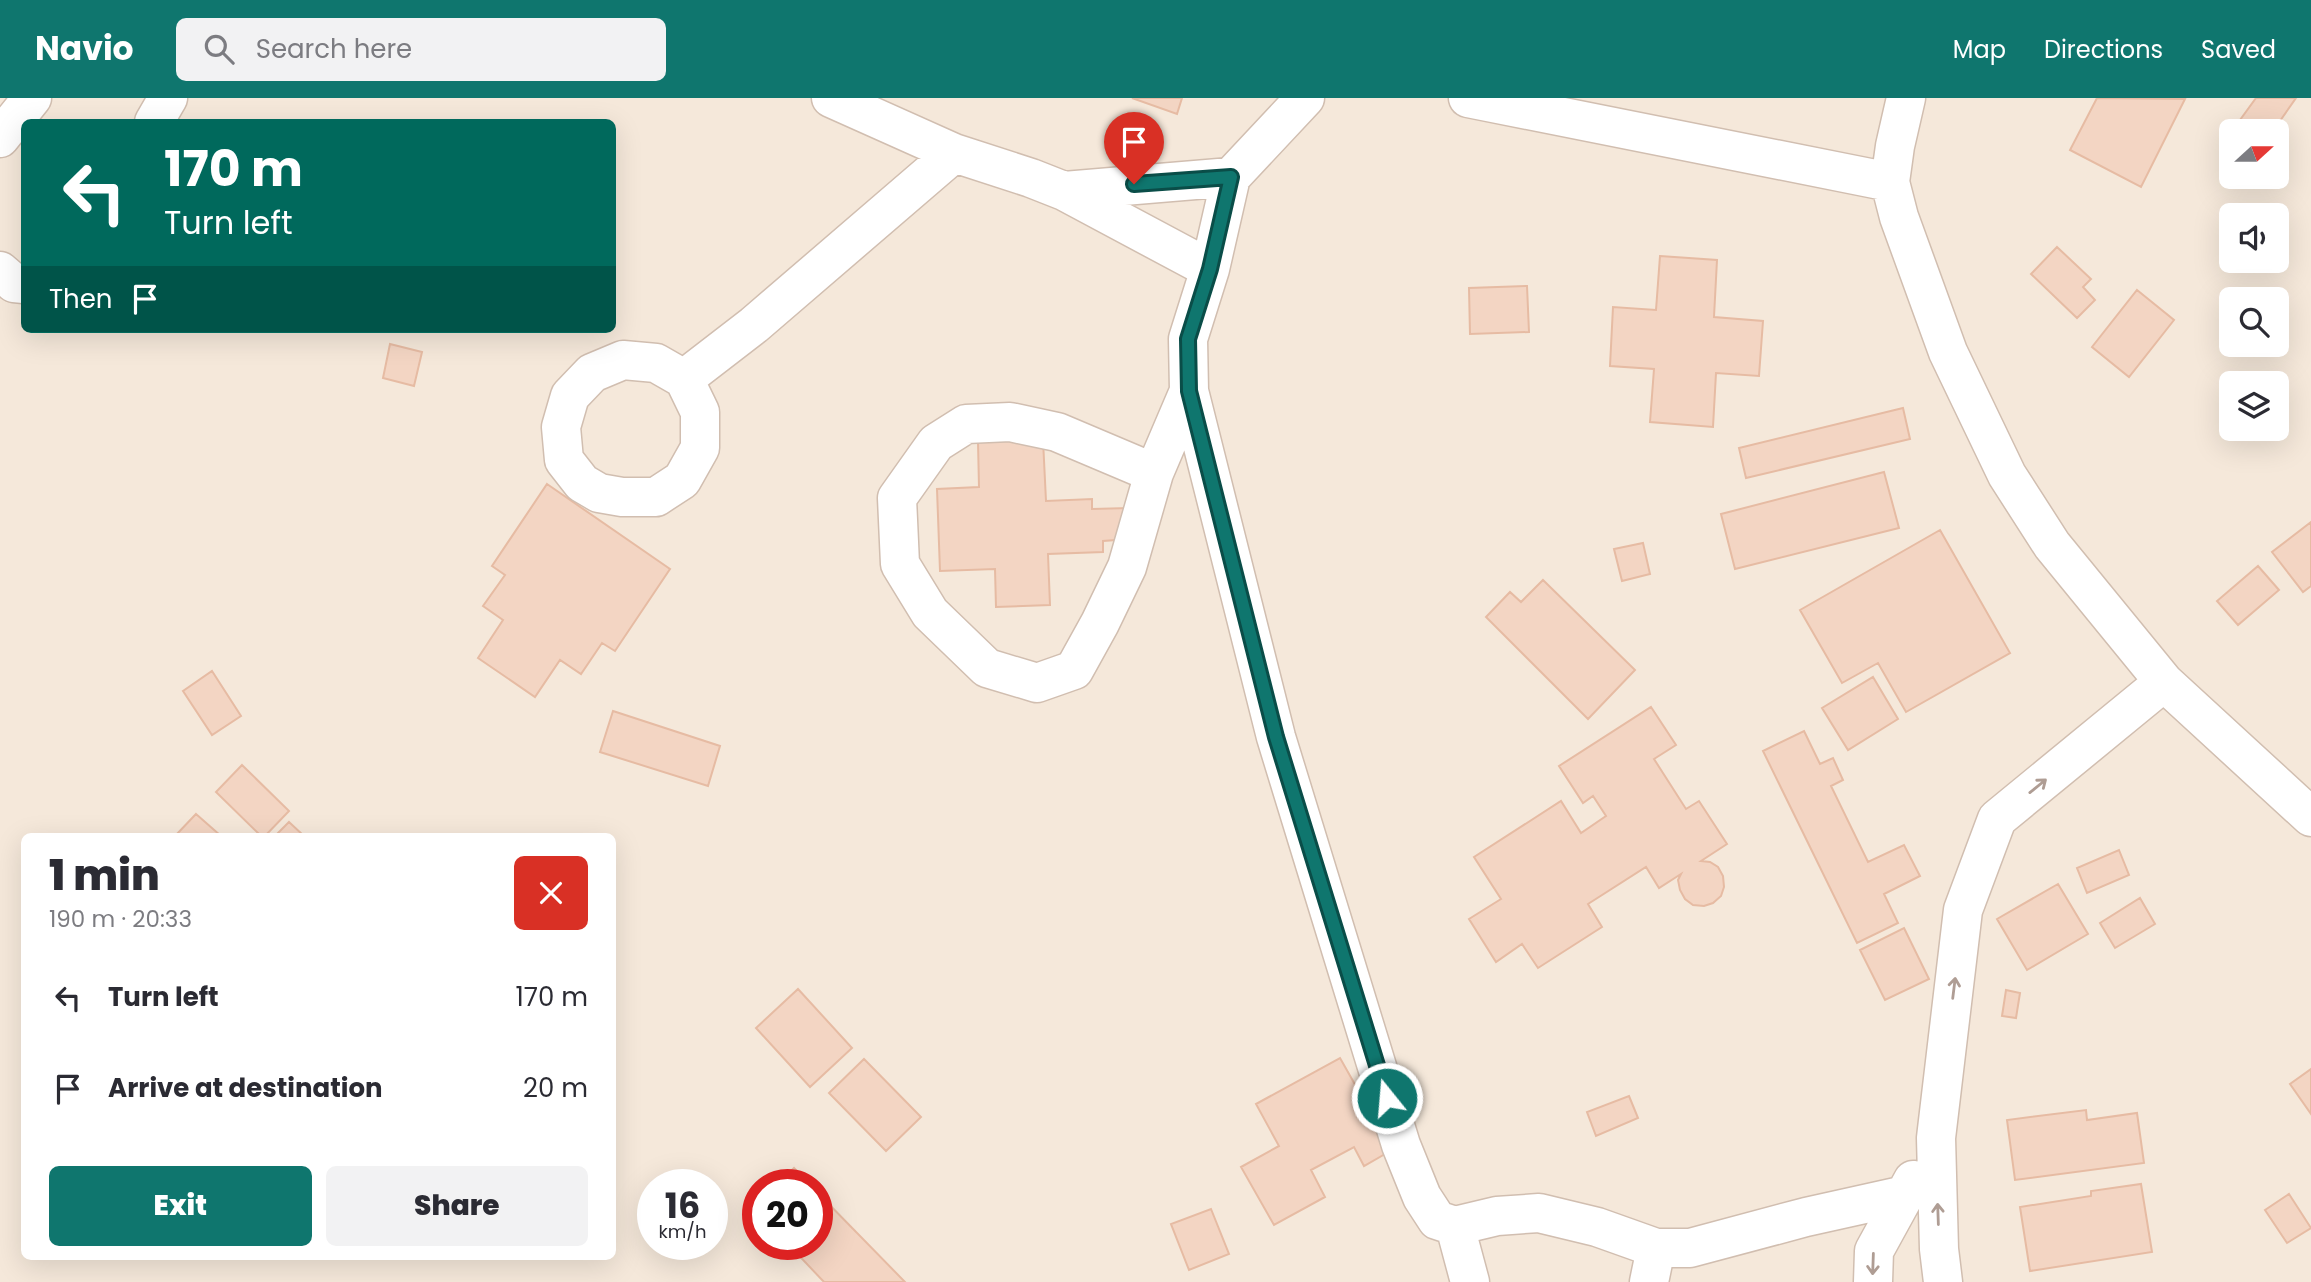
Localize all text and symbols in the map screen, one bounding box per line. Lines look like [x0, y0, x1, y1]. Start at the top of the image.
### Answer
search box [176, 18, 666, 81]
text: Navio [35, 25, 134, 72]
icon: search [200, 30, 238, 68]
text: Search here [256, 31, 412, 67]
text: Map [1953, 33, 2006, 66]
text: Directions [2044, 33, 2163, 66]
text: Saved [2201, 33, 2276, 66]
pin [1104, 112, 1164, 184]
north arrow [2219, 119, 2289, 189]
map controls [2219, 119, 2289, 441]
icon: arrive [1115, 123, 1153, 161]
text: 170 m [164, 135, 303, 203]
icon: left [49, 147, 140, 238]
text: Turn left [164, 200, 293, 245]
button: sound [2219, 203, 2289, 273]
icon: arrive [126, 280, 164, 318]
text: Then [49, 281, 112, 317]
button: search [2219, 287, 2289, 357]
button: layers [2219, 371, 2289, 441]
one-way arrow [2028, 778, 2046, 794]
text: 1 min [49, 846, 160, 905]
button: close [514, 856, 588, 930]
text: 190 m · 20:33 [49, 903, 192, 935]
one-way arrow [1947, 977, 1960, 999]
icon: left [49, 979, 87, 1017]
text: Turn left [108, 979, 219, 1015]
text: 170 m [515, 979, 588, 1015]
position arrow [1350, 1061, 1424, 1135]
icon: arrive [49, 1070, 87, 1108]
text: Arrive at destination [108, 1070, 383, 1106]
text: 20 m [523, 1070, 588, 1106]
button: Exit [49, 1166, 312, 1246]
button: Share [326, 1166, 588, 1246]
speed limit sign: 20 [742, 1169, 833, 1260]
text: 16 [665, 1181, 700, 1230]
one-way arrow [1932, 1203, 1945, 1226]
text: km/h [659, 1219, 706, 1244]
one-way arrow [1867, 1252, 1880, 1275]

